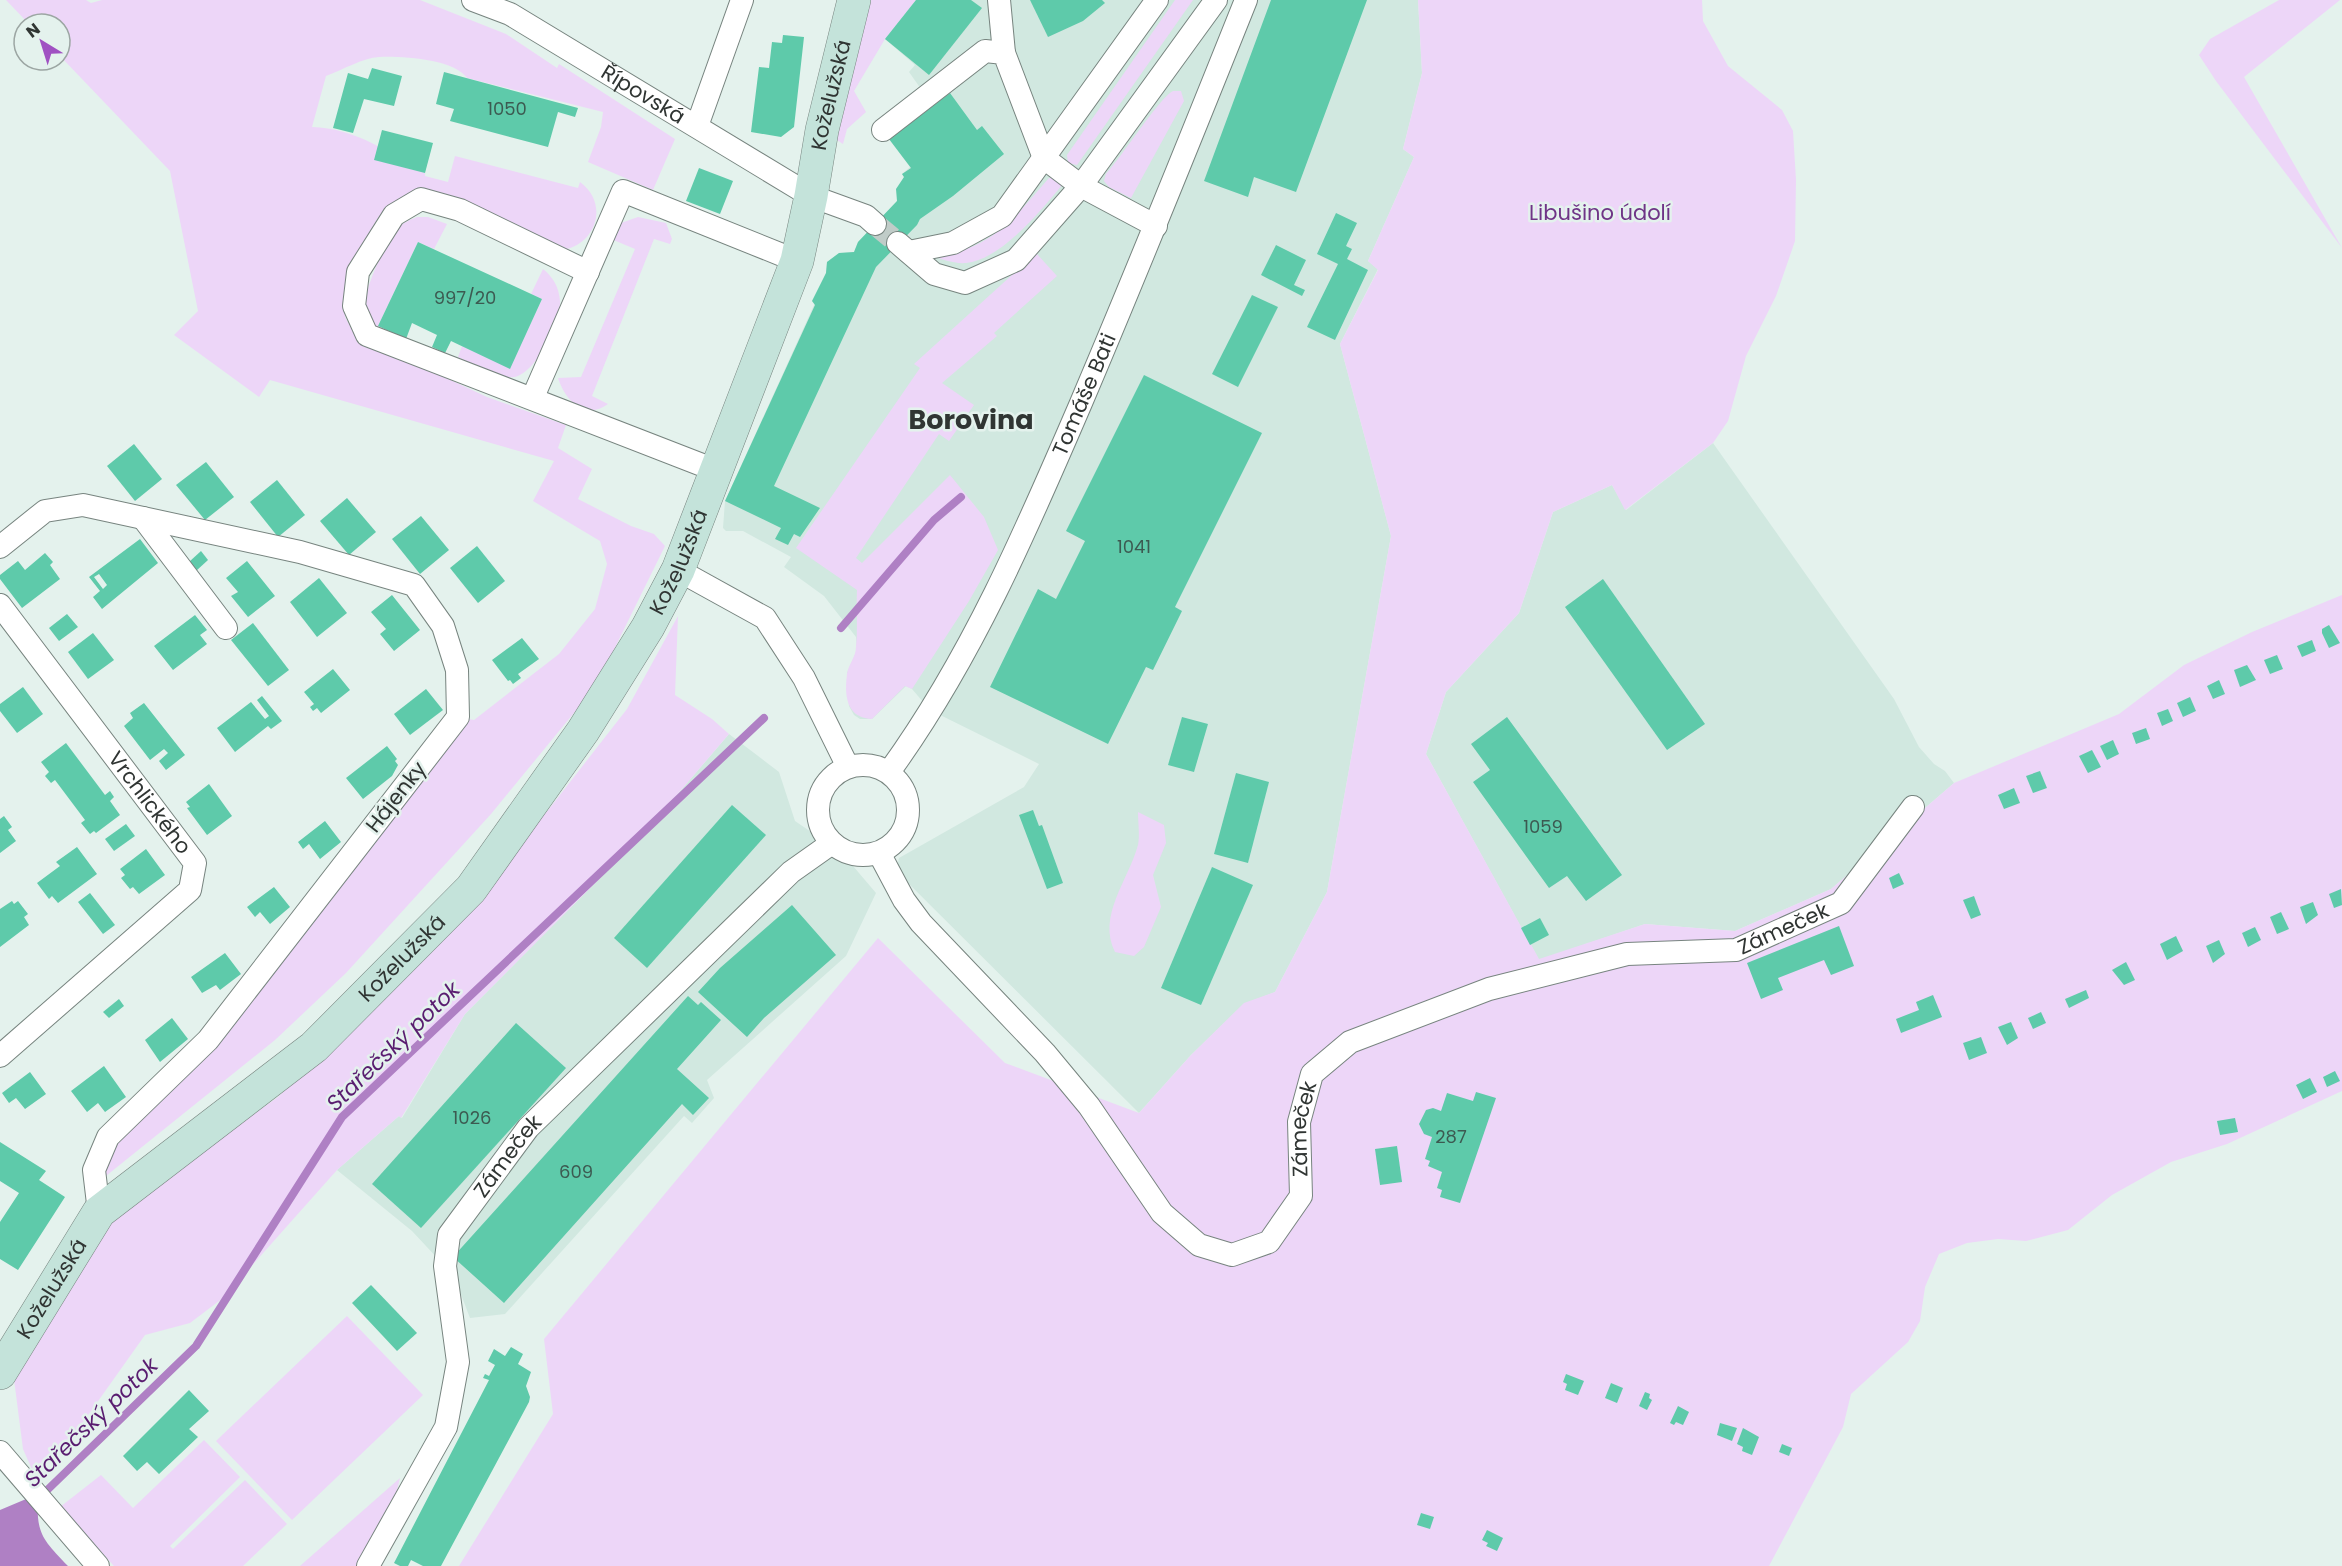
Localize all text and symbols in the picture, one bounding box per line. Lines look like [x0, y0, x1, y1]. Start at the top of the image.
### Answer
north arrow [12, 12, 72, 72]
text: N [21, 18, 45, 43]
street label: Koželužská [804, 37, 858, 152]
street label: Řípovská [596, 57, 691, 131]
house number: 1050 [487, 96, 527, 121]
park label: Libušino údolí [1529, 198, 1671, 227]
house number: 997/20 [434, 285, 496, 310]
street label: Tomáše Bati [1045, 329, 1123, 460]
district label: Borovina [908, 401, 1034, 438]
street label: Koželužská [642, 505, 714, 620]
house number: 1041 [1117, 534, 1151, 559]
street label: Vrchlického [102, 745, 198, 860]
street label: Hájenky [359, 755, 433, 838]
house number: 1059 [1523, 814, 1563, 839]
street label: Zámeček [1733, 895, 1833, 961]
street label: Koželužská [352, 908, 452, 1008]
water label: Stařečský potok [320, 973, 468, 1118]
street label: Zámeček [1284, 1078, 1323, 1177]
house number: 1026 [453, 1105, 491, 1130]
street label: Zámeček [467, 1108, 548, 1203]
house number: 287 [1435, 1124, 1467, 1149]
house number: 609 [559, 1159, 593, 1184]
street label: Koželužská [10, 1233, 93, 1344]
water label: Stařečský potok [18, 1349, 166, 1494]

